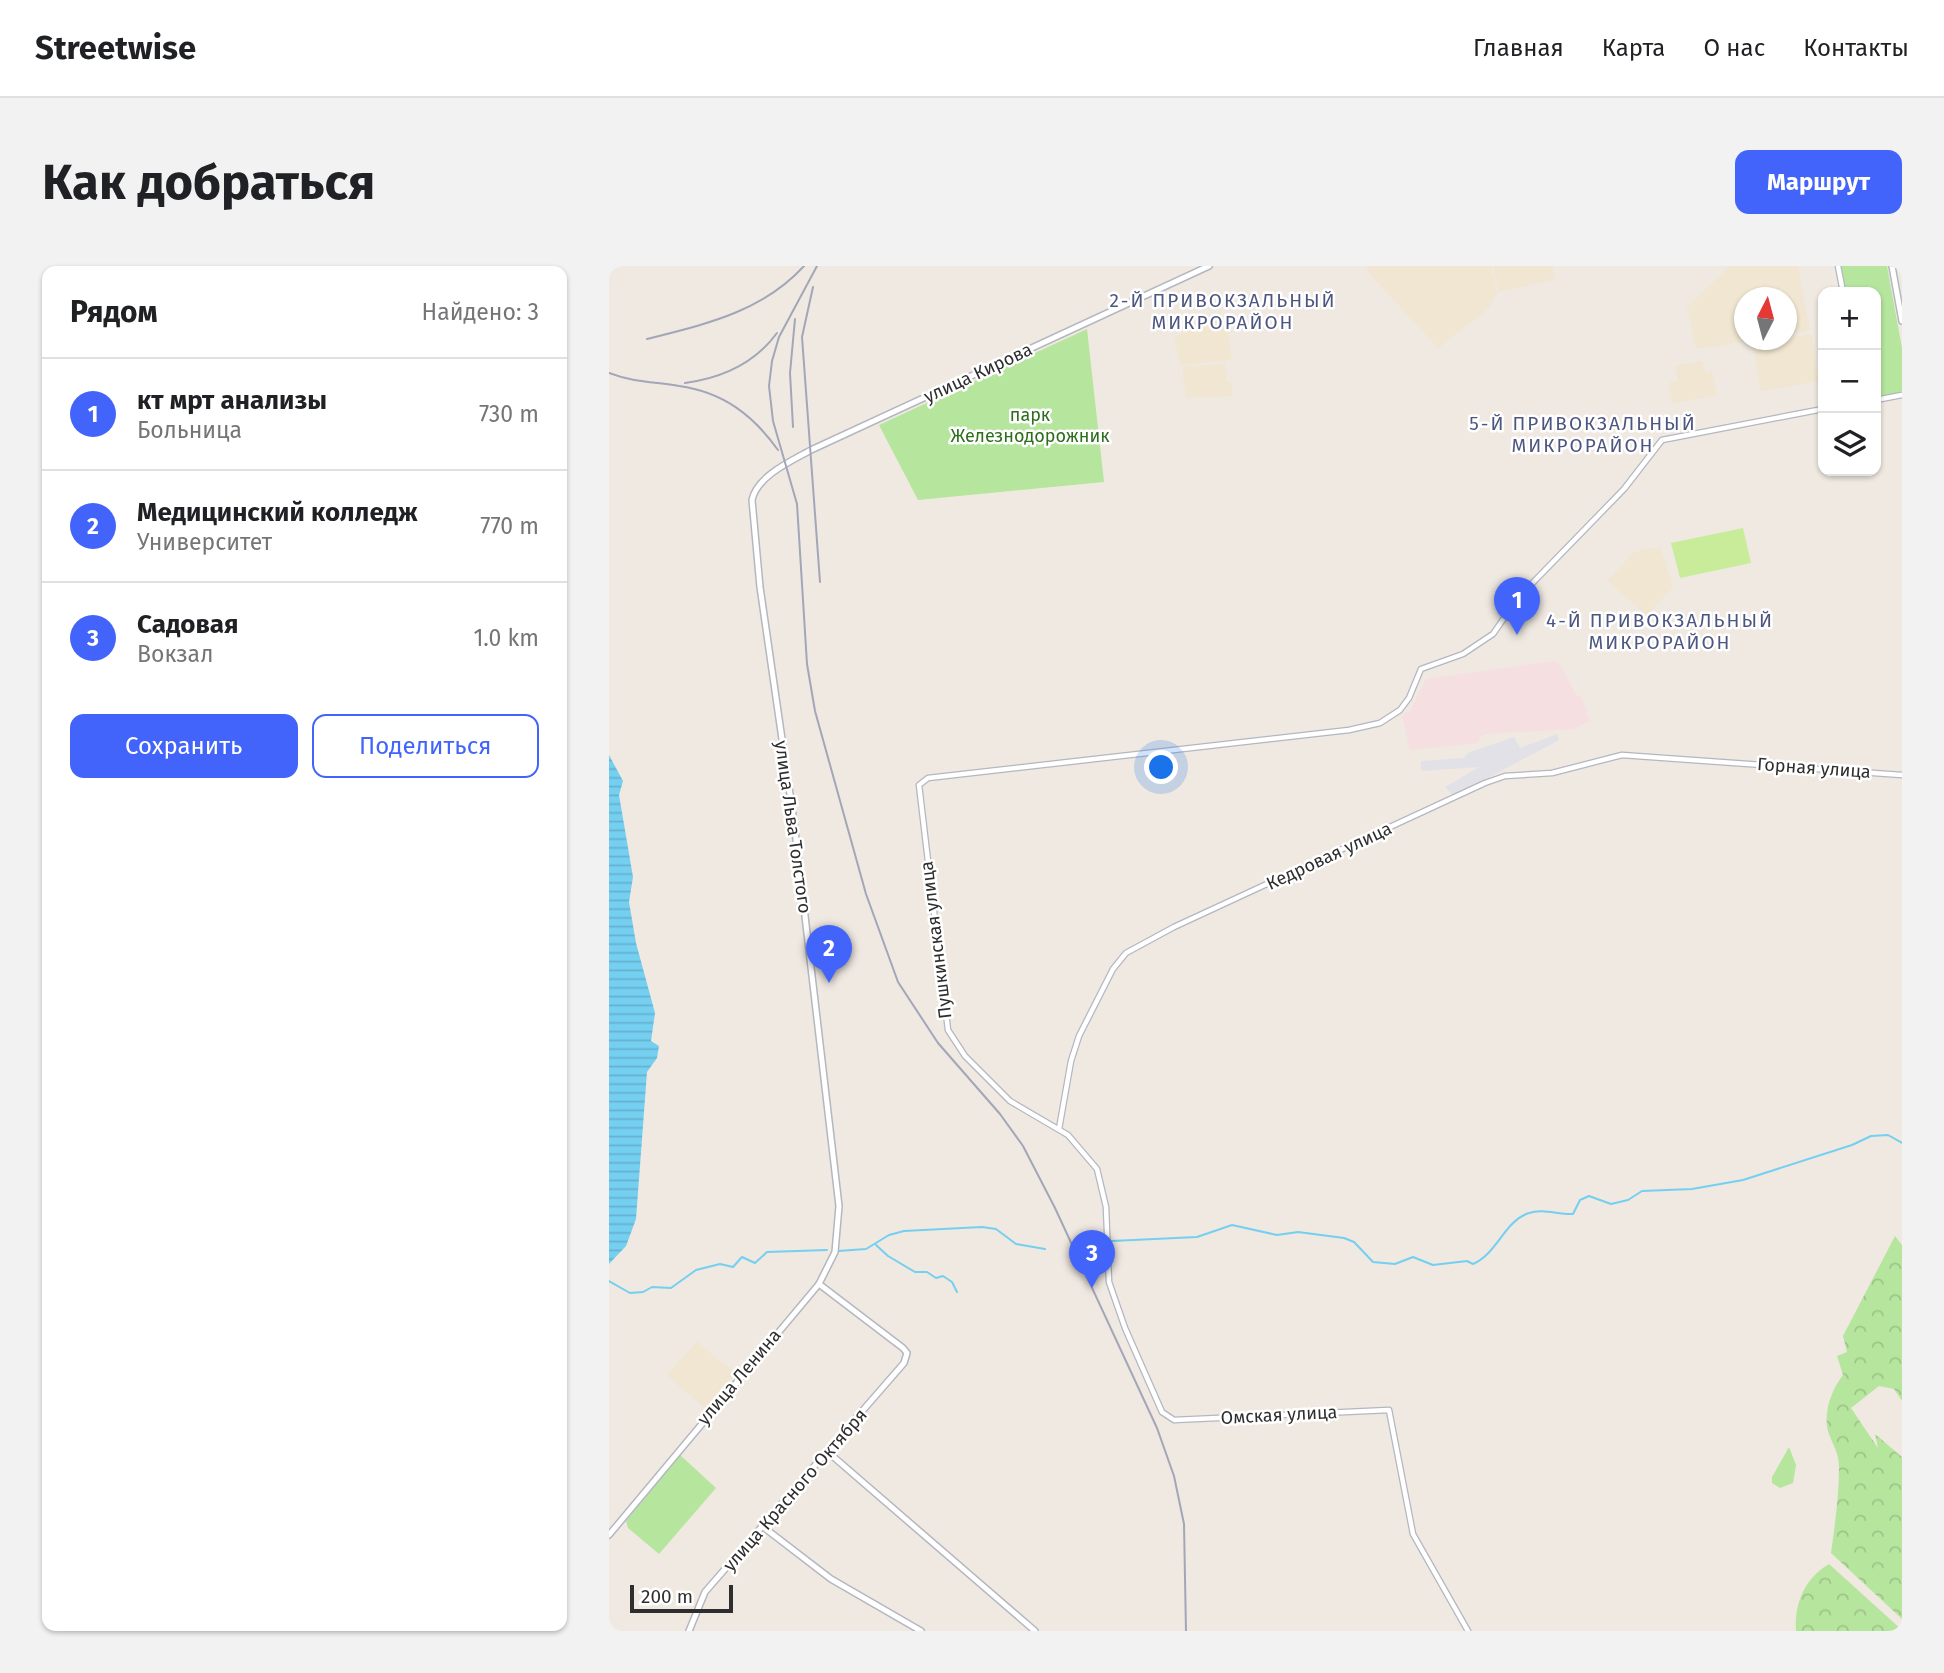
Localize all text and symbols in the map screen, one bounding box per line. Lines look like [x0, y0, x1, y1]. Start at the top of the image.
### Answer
text: Streetwise [35, 28, 196, 68]
text: Главная [1473, 34, 1564, 62]
text: Карта [1602, 34, 1665, 62]
text: О нас [1703, 34, 1765, 62]
text: Контакты [1803, 34, 1909, 62]
button: Маршрут [1735, 150, 1902, 214]
text: Как добраться [42, 153, 375, 212]
north arrow [1734, 287, 1797, 350]
map controls [1818, 287, 1881, 476]
button: + [1818, 287, 1881, 350]
district label: 2-Й ПРИВОКЗАЛЬНЫЙ МИКРОРАЙОН [1109, 289, 1337, 334]
text: Рядом [70, 294, 158, 330]
text: Найдено: 3 [422, 298, 539, 326]
street label: улица Кирова [920, 338, 1036, 408]
button: − [1818, 350, 1881, 413]
text: кт мрт анализы [137, 385, 327, 416]
text: 1 [88, 400, 98, 428]
text: 730 m [479, 400, 539, 428]
park label: парк Железнодорожник [950, 404, 1110, 447]
district label: 5-Й ПРИВОКЗАЛЬНЫЙ МИКРОРАЙОН [1469, 412, 1697, 457]
button: layers [1818, 413, 1881, 476]
text: Больница [137, 416, 242, 444]
text: Медицинский колледж [137, 497, 418, 528]
text: 2 [87, 512, 99, 540]
text: 770 m [480, 512, 539, 540]
text: Университет [137, 528, 272, 556]
pin: 1 [1494, 577, 1540, 635]
text: Садовая [137, 609, 238, 640]
district label: 4-Й ПРИВОКЗАЛЬНЫЙ МИКРОРАЙОН [1546, 609, 1774, 654]
text: 3 [87, 624, 99, 652]
text: 1.0 km [473, 624, 539, 652]
text: Вокзал [137, 640, 213, 668]
button: Сохранить [70, 714, 298, 778]
button: Поделиться [312, 714, 539, 778]
street label: улица Льва Толстого [770, 739, 816, 915]
your location [1144, 750, 1178, 784]
street label: Горная улица [1756, 753, 1872, 783]
street label: Кедровая улица [1263, 817, 1395, 895]
street label: Пушкинская улица [915, 860, 957, 1020]
pin: 2 [806, 925, 852, 983]
pin: 3 [1069, 1230, 1115, 1288]
street label: улица Ленина [692, 1325, 786, 1429]
street label: Омская улица [1220, 1401, 1338, 1429]
street label: улица Красного Октября [718, 1404, 872, 1576]
scale bar [630, 1582, 733, 1614]
text: 200 m [641, 1585, 693, 1608]

